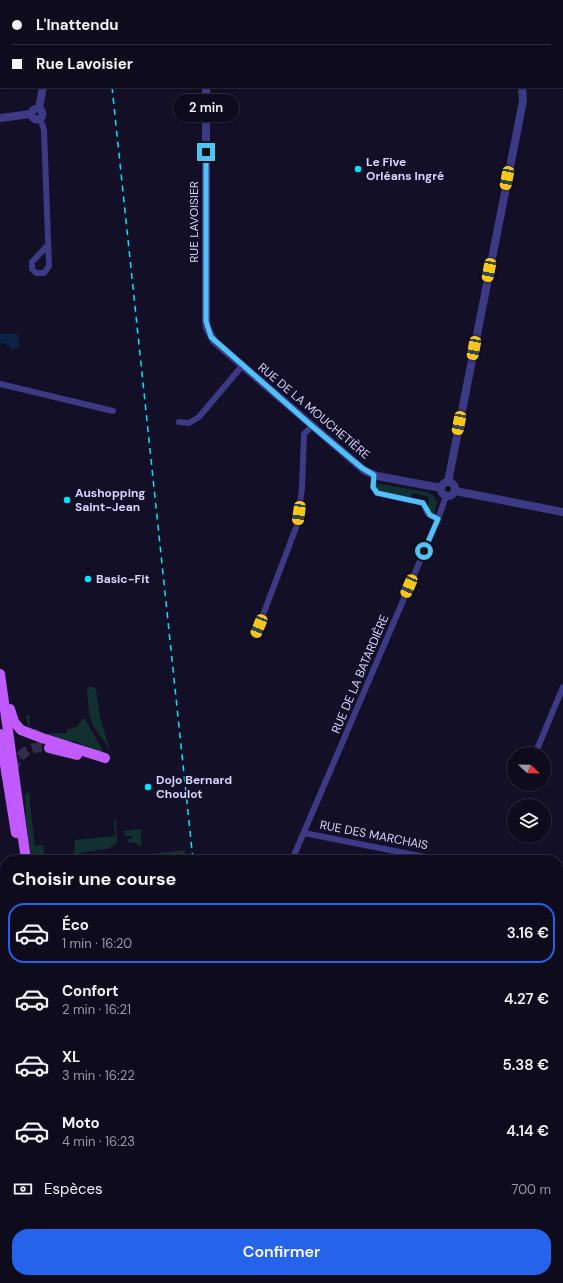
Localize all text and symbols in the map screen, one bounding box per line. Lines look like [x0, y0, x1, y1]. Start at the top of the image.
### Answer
text: L'Inattendu [36, 15, 119, 35]
text: Rue Lavoisier [36, 54, 133, 74]
callout: 2 min [173, 94, 239, 122]
text: 2 min [189, 99, 223, 116]
route end [197, 143, 215, 161]
place label: Le Five Orléans Ingré [366, 154, 444, 184]
marker: Le Five Orléans Ingré [353, 164, 363, 174]
car [499, 165, 515, 191]
street label: RUE LAVOISIER [186, 181, 202, 263]
car [481, 257, 497, 283]
car [466, 335, 482, 361]
street label: RUE DE LA MOUCHETIÈRE [255, 359, 374, 463]
car [451, 410, 467, 436]
place label: Aushopping Saint-Jean [75, 485, 145, 515]
marker: Aushopping Saint-Jean [62, 495, 72, 505]
car [291, 500, 307, 526]
route start [415, 542, 433, 560]
place label: Basic-Fit [96, 571, 150, 587]
car [399, 573, 419, 599]
marker: Basic-Fit [83, 574, 93, 584]
street label: RUE DE LA BATARDIÈRE [328, 612, 392, 736]
car [249, 613, 269, 639]
north arrow [507, 747, 551, 791]
map controls [507, 747, 551, 843]
place label: Dojo Bernard Choulot [156, 772, 232, 802]
marker: Dojo Bernard Choulot [143, 782, 153, 792]
button: layers [507, 799, 551, 843]
street label: RUE DES MARCHAIS [319, 817, 429, 853]
text: Choisir une course [12, 867, 176, 891]
icon: car [14, 915, 50, 951]
text: Éco [62, 915, 89, 935]
text: 3.16 € [507, 923, 549, 943]
text: 1 min · 16:20 [62, 935, 132, 952]
icon: car [14, 981, 50, 1017]
text: Confort [62, 981, 119, 1001]
text: 4.27 € [504, 989, 549, 1009]
text: 2 min · 16:21 [62, 1001, 131, 1018]
icon: car [14, 1047, 50, 1083]
text: XL [62, 1047, 80, 1067]
text: 5.38 € [502, 1055, 549, 1075]
text: 3 min · 16:22 [62, 1067, 135, 1084]
icon: car [14, 1113, 50, 1149]
text: Moto [62, 1113, 100, 1133]
text: 4.14 € [506, 1121, 549, 1141]
text: 4 min · 16:23 [62, 1133, 135, 1150]
icon: cash [12, 1178, 34, 1200]
text: Espèces [44, 1179, 103, 1199]
text: 700 m [511, 1181, 551, 1198]
button: Confirmer [12, 1229, 551, 1275]

